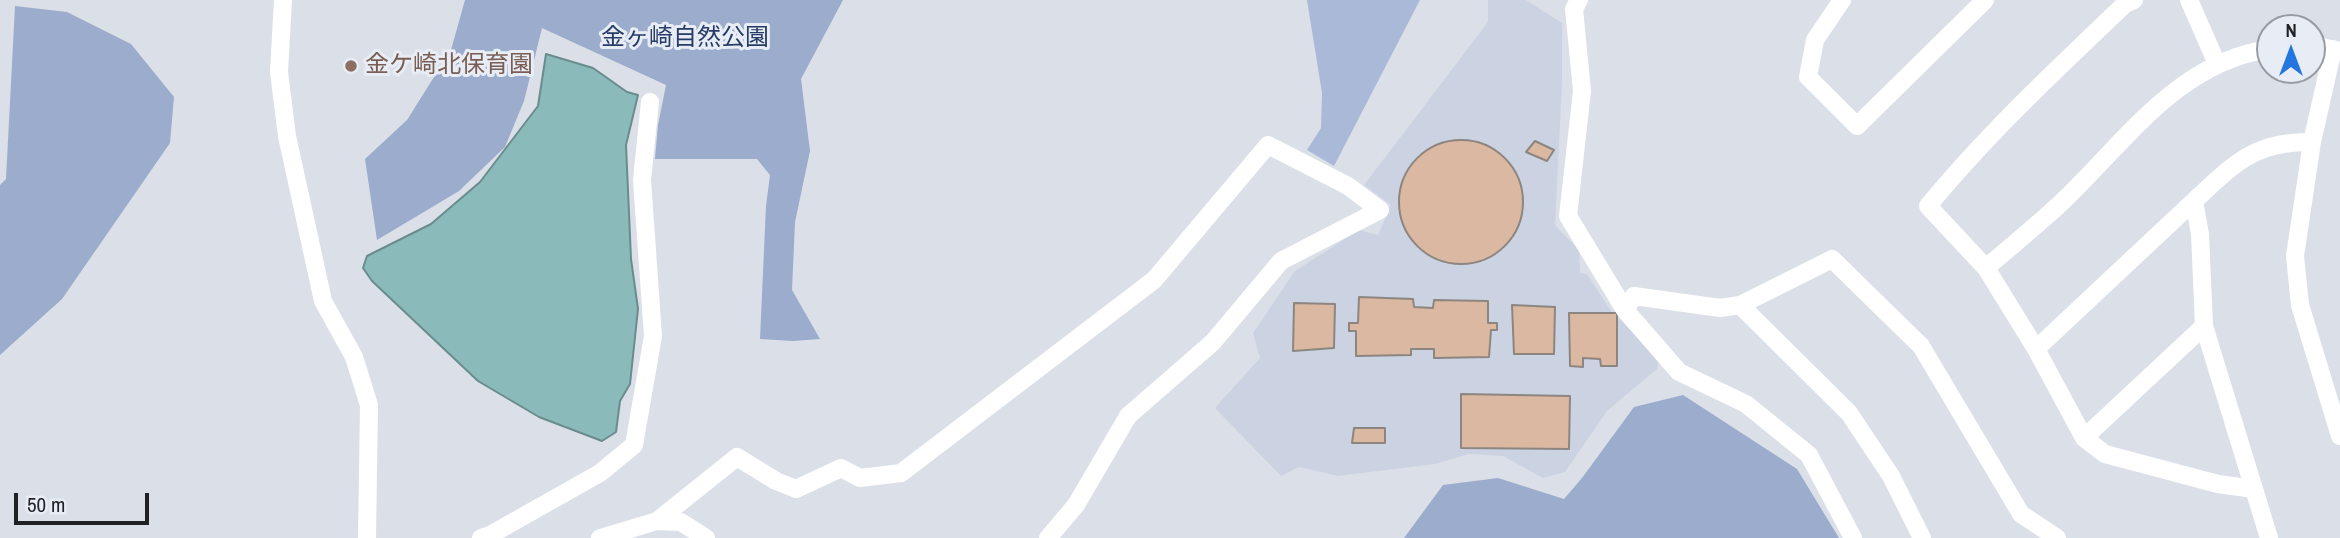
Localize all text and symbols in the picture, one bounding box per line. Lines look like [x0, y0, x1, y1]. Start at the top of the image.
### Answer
north arrow [2256, 14, 2326, 84]
text: N [2285, 17, 2297, 43]
park label: 金ヶ崎自然公園 [601, 25, 769, 53]
place label: 金ケ崎北保育園 [365, 52, 533, 80]
marker: 金ケ崎北保育園 [343, 58, 359, 74]
scale bar [18, 478, 152, 522]
text: 50 m [27, 490, 65, 519]

